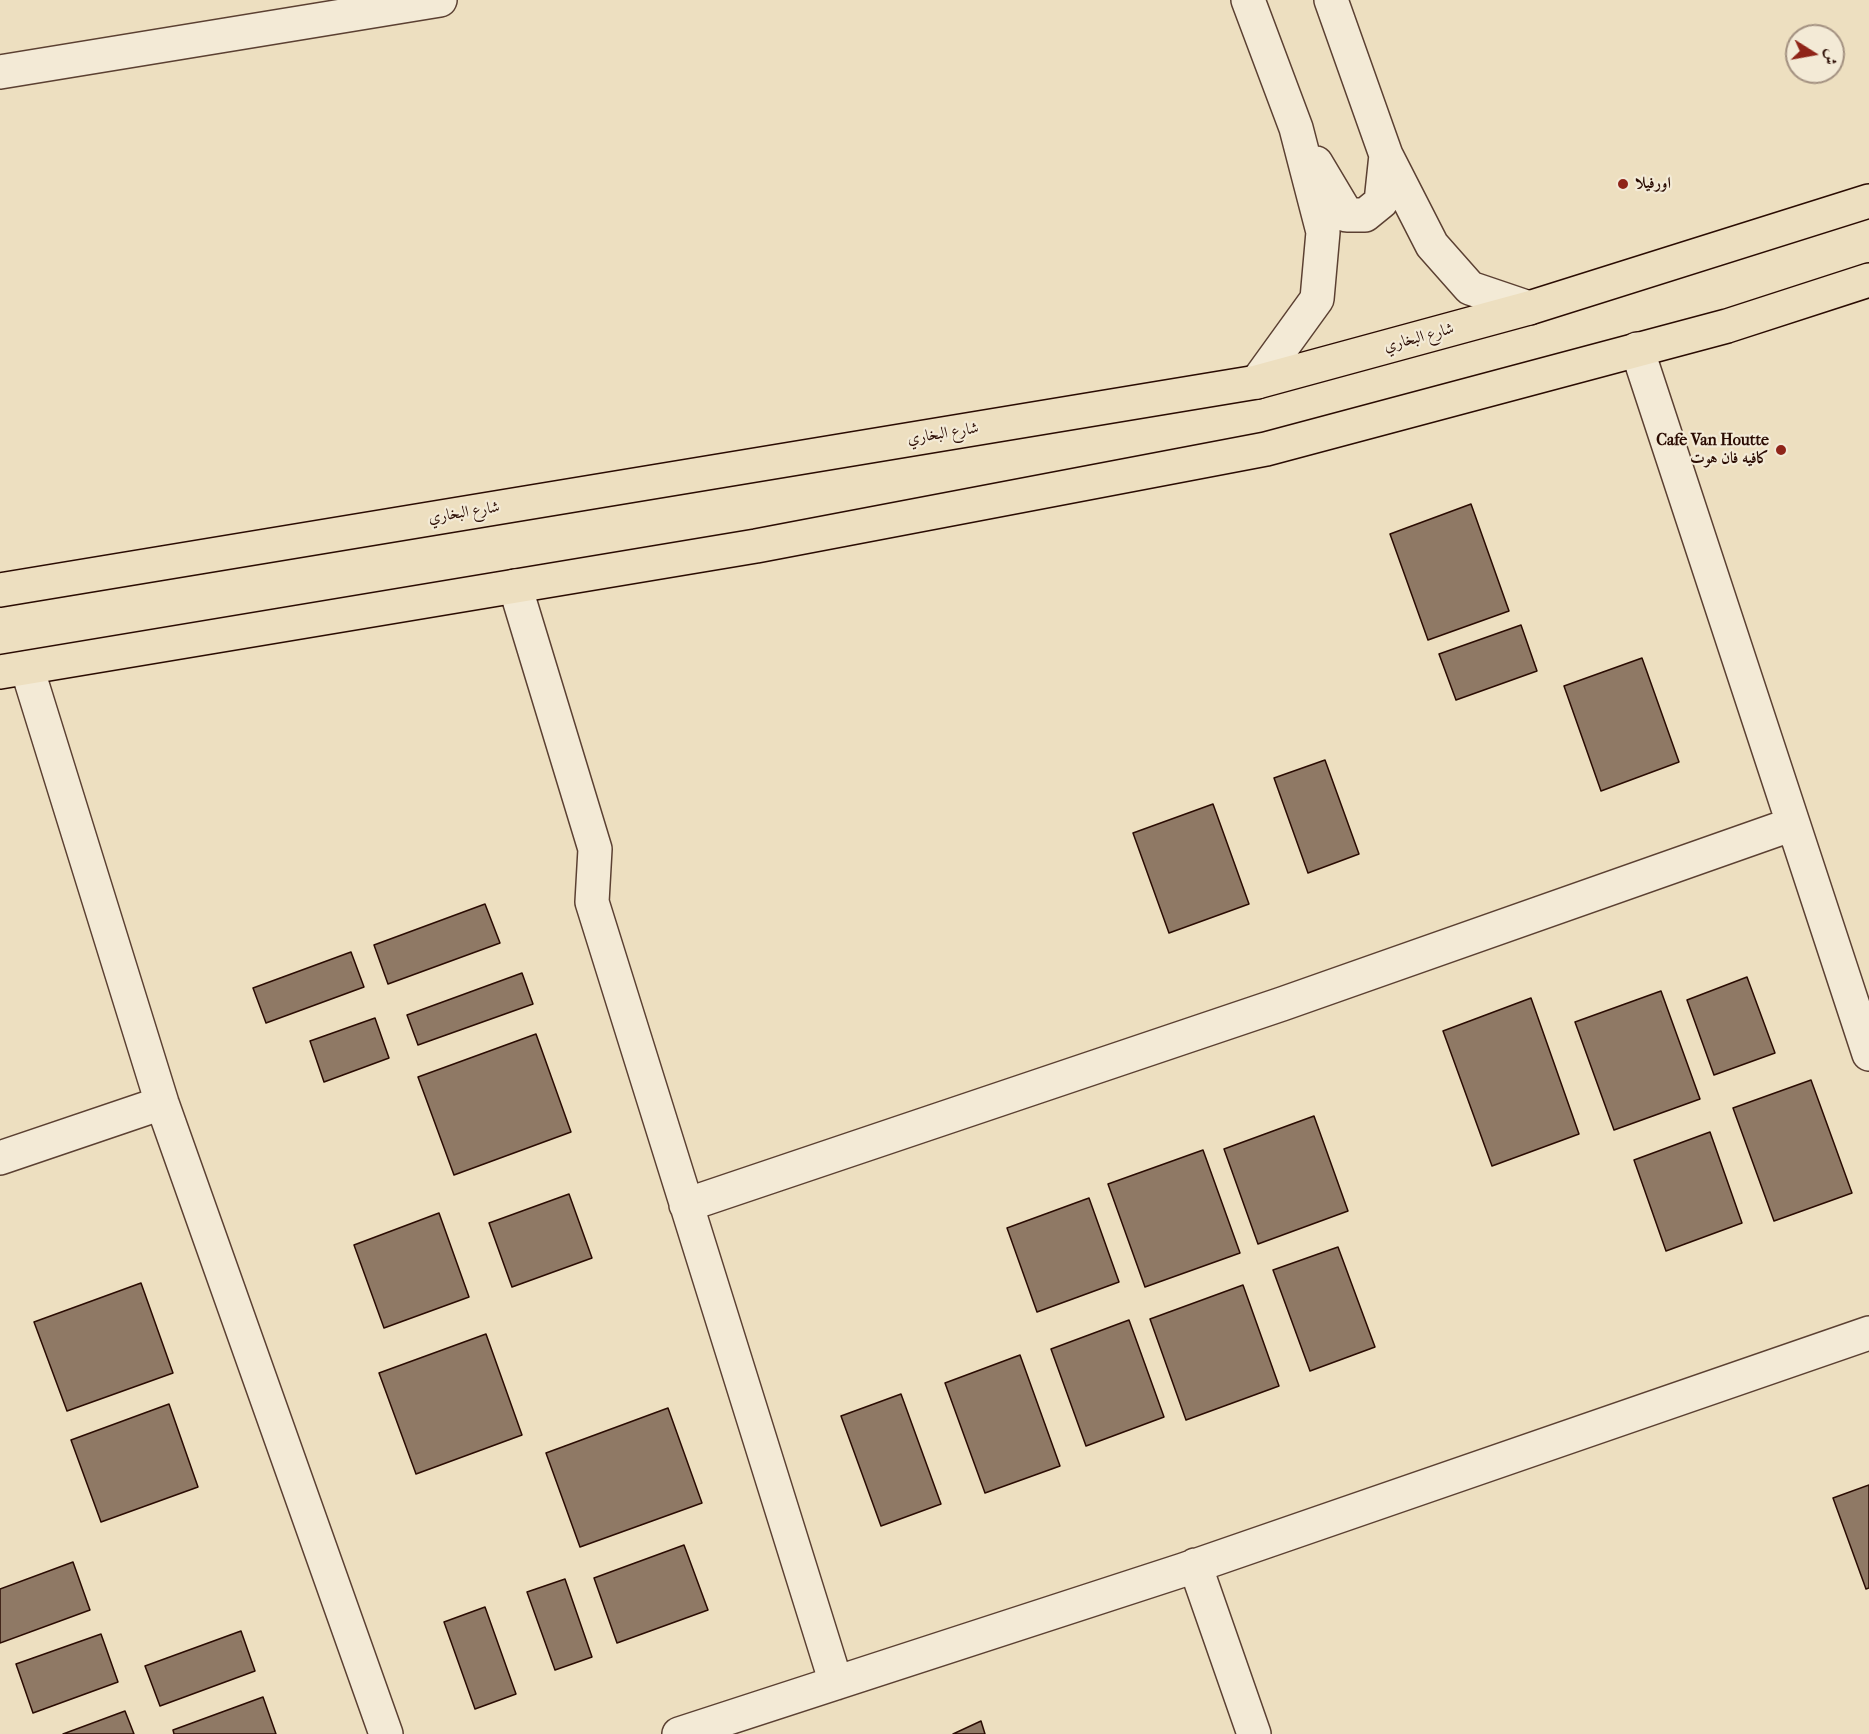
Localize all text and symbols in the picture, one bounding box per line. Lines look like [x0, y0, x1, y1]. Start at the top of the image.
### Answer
north arrow [1785, 24, 1845, 84]
text: ش [1820, 48, 1842, 67]
place label: اورفيلا [1635, 174, 1671, 194]
marker: اورفيلا [1616, 177, 1630, 191]
street label: شارع البخاري [1382, 319, 1456, 357]
street label: شارع البخاري [906, 419, 980, 449]
place label: Cafe Van Houtte كافيه فان هوت [1656, 431, 1769, 469]
marker: Cafe Van Houtte كافيه فان هوت [1774, 443, 1788, 457]
street label: شارع البخاري [427, 498, 501, 528]

